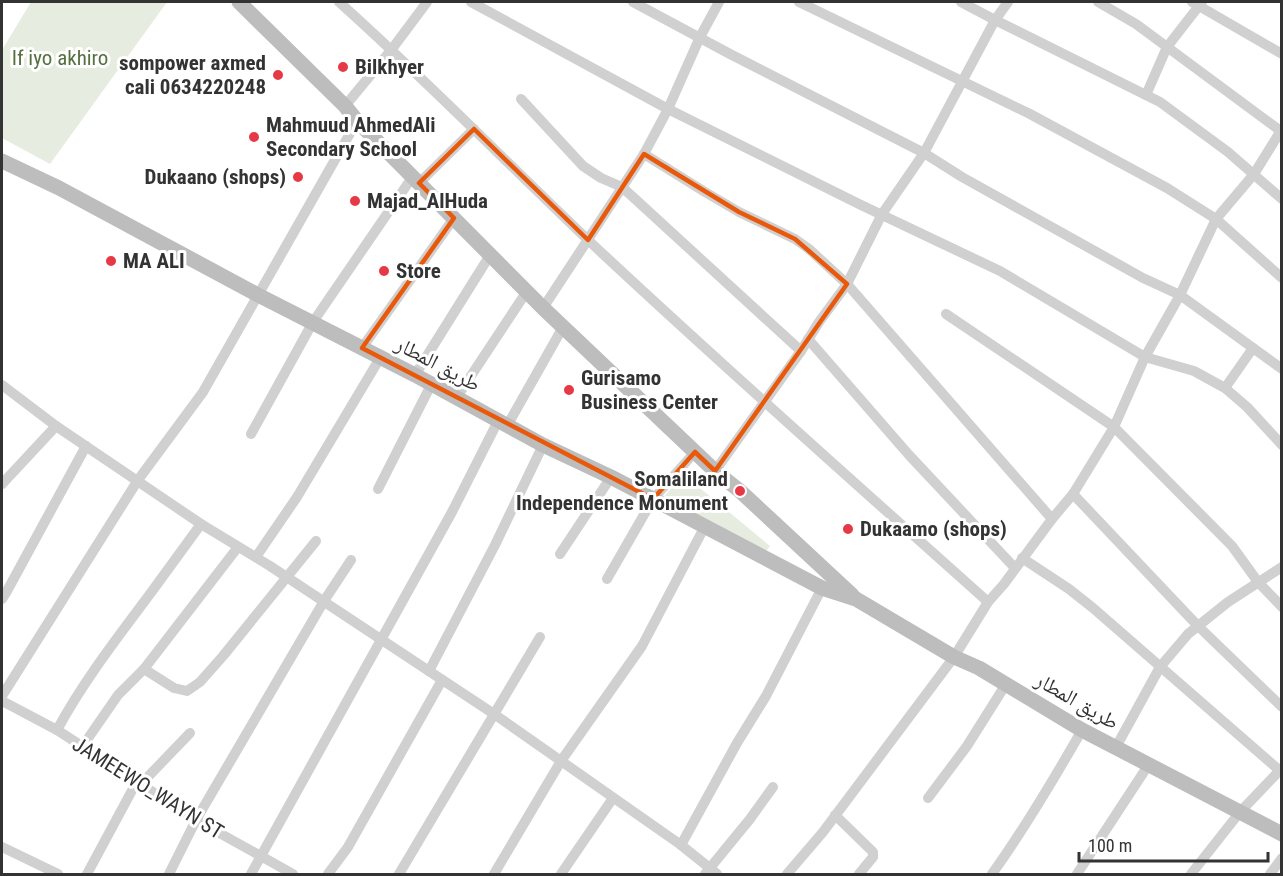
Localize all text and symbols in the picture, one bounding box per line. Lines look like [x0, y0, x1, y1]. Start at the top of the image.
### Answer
park label: If iyo akhiro [12, 46, 108, 70]
place label: sompower axmed cali 0634220248 [119, 51, 266, 99]
place label: Bilkhyer [355, 55, 424, 79]
marker: Bilkhyer [336, 60, 350, 74]
marker: sompower axmed cali 0634220248 [271, 68, 285, 82]
place label: Mahmuud AhmedAli Secondary School [266, 113, 436, 161]
marker: Mahmuud AhmedAli Secondary School [247, 130, 261, 144]
place label: Dukaano (shops) [145, 165, 286, 189]
marker: Dukaano (shops) [291, 170, 305, 184]
place label: Majad_AlHuda [367, 189, 488, 213]
marker: Majad_AlHuda [348, 194, 362, 208]
place label: MA ALI [123, 249, 185, 273]
marker: MA ALI [104, 254, 118, 268]
place label: Store [396, 259, 441, 283]
marker: Store [377, 264, 391, 278]
street label: طريق المطار [390, 331, 485, 397]
place label: Gurisamo Business Center [581, 366, 718, 414]
marker: Gurisamo Business Center [562, 383, 576, 397]
place label: Somaliland Independence Monument [516, 467, 728, 515]
marker: Somaliland Independence Monument [733, 484, 747, 498]
place label: Dukaamo (shops) [860, 517, 1007, 541]
marker: Dukaamo (shops) [841, 522, 855, 536]
street label: طريق المطار [1030, 667, 1123, 735]
street label: JAMEEWO_WAYN ST [68, 732, 228, 844]
scale bar [1079, 825, 1268, 863]
text: 100 m [1088, 835, 1132, 856]

